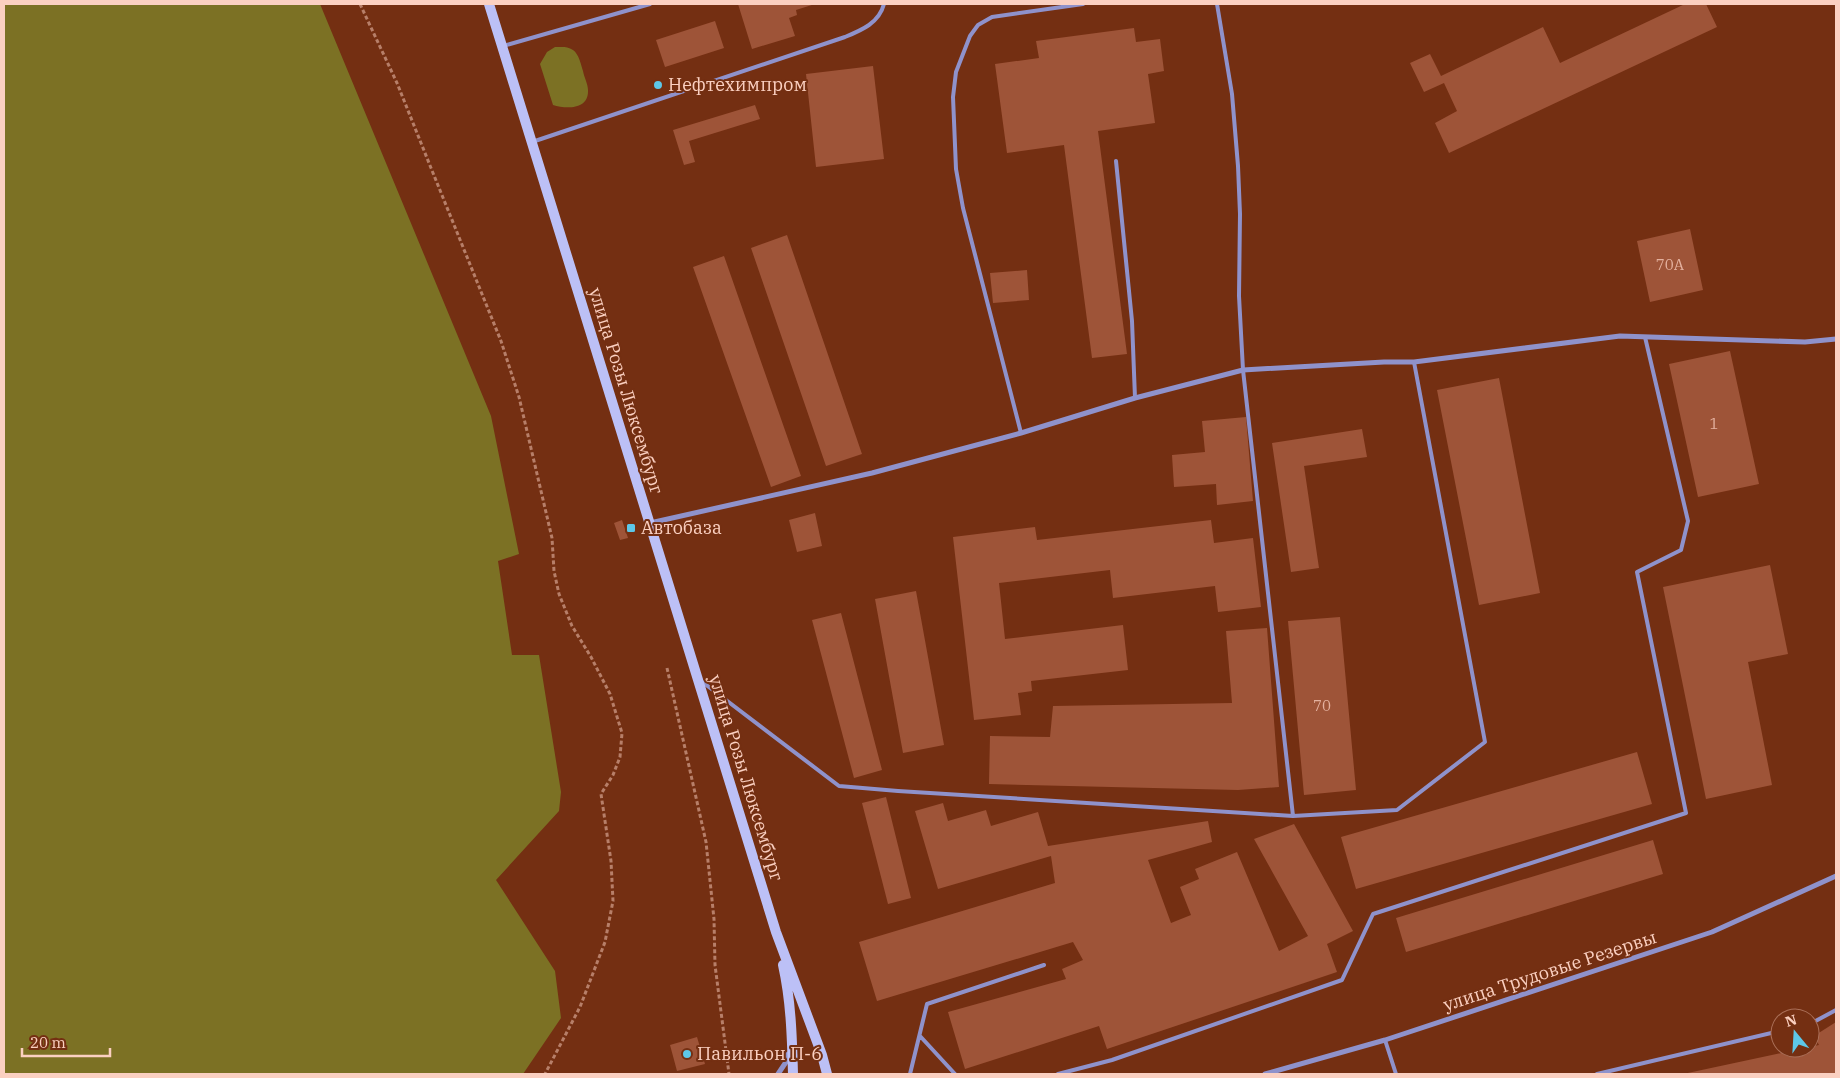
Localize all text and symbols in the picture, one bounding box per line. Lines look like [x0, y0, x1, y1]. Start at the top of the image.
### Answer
place label: Нефтехимпром [668, 73, 807, 96]
marker: Нефтехимпром [652, 79, 664, 91]
house number: 70А [1656, 255, 1685, 274]
street label: улица Розы Люксембург [584, 285, 669, 497]
house number: 1 [1709, 414, 1719, 433]
place label: Автобаза [641, 516, 722, 539]
marker: Автобаза [625, 522, 637, 534]
street label: улица Розы Люксембург [704, 672, 789, 884]
house number: 70 [1313, 696, 1331, 715]
street label: улица Трудовые Резервы [1440, 925, 1659, 1016]
north arrow [1770, 1008, 1820, 1058]
text: N [1783, 1010, 1799, 1031]
scale bar [22, 1026, 110, 1058]
text: 20 m [30, 1033, 66, 1052]
place label: Павильон П-6 [697, 1042, 822, 1065]
marker: Павильон П-6 [681, 1048, 693, 1060]

